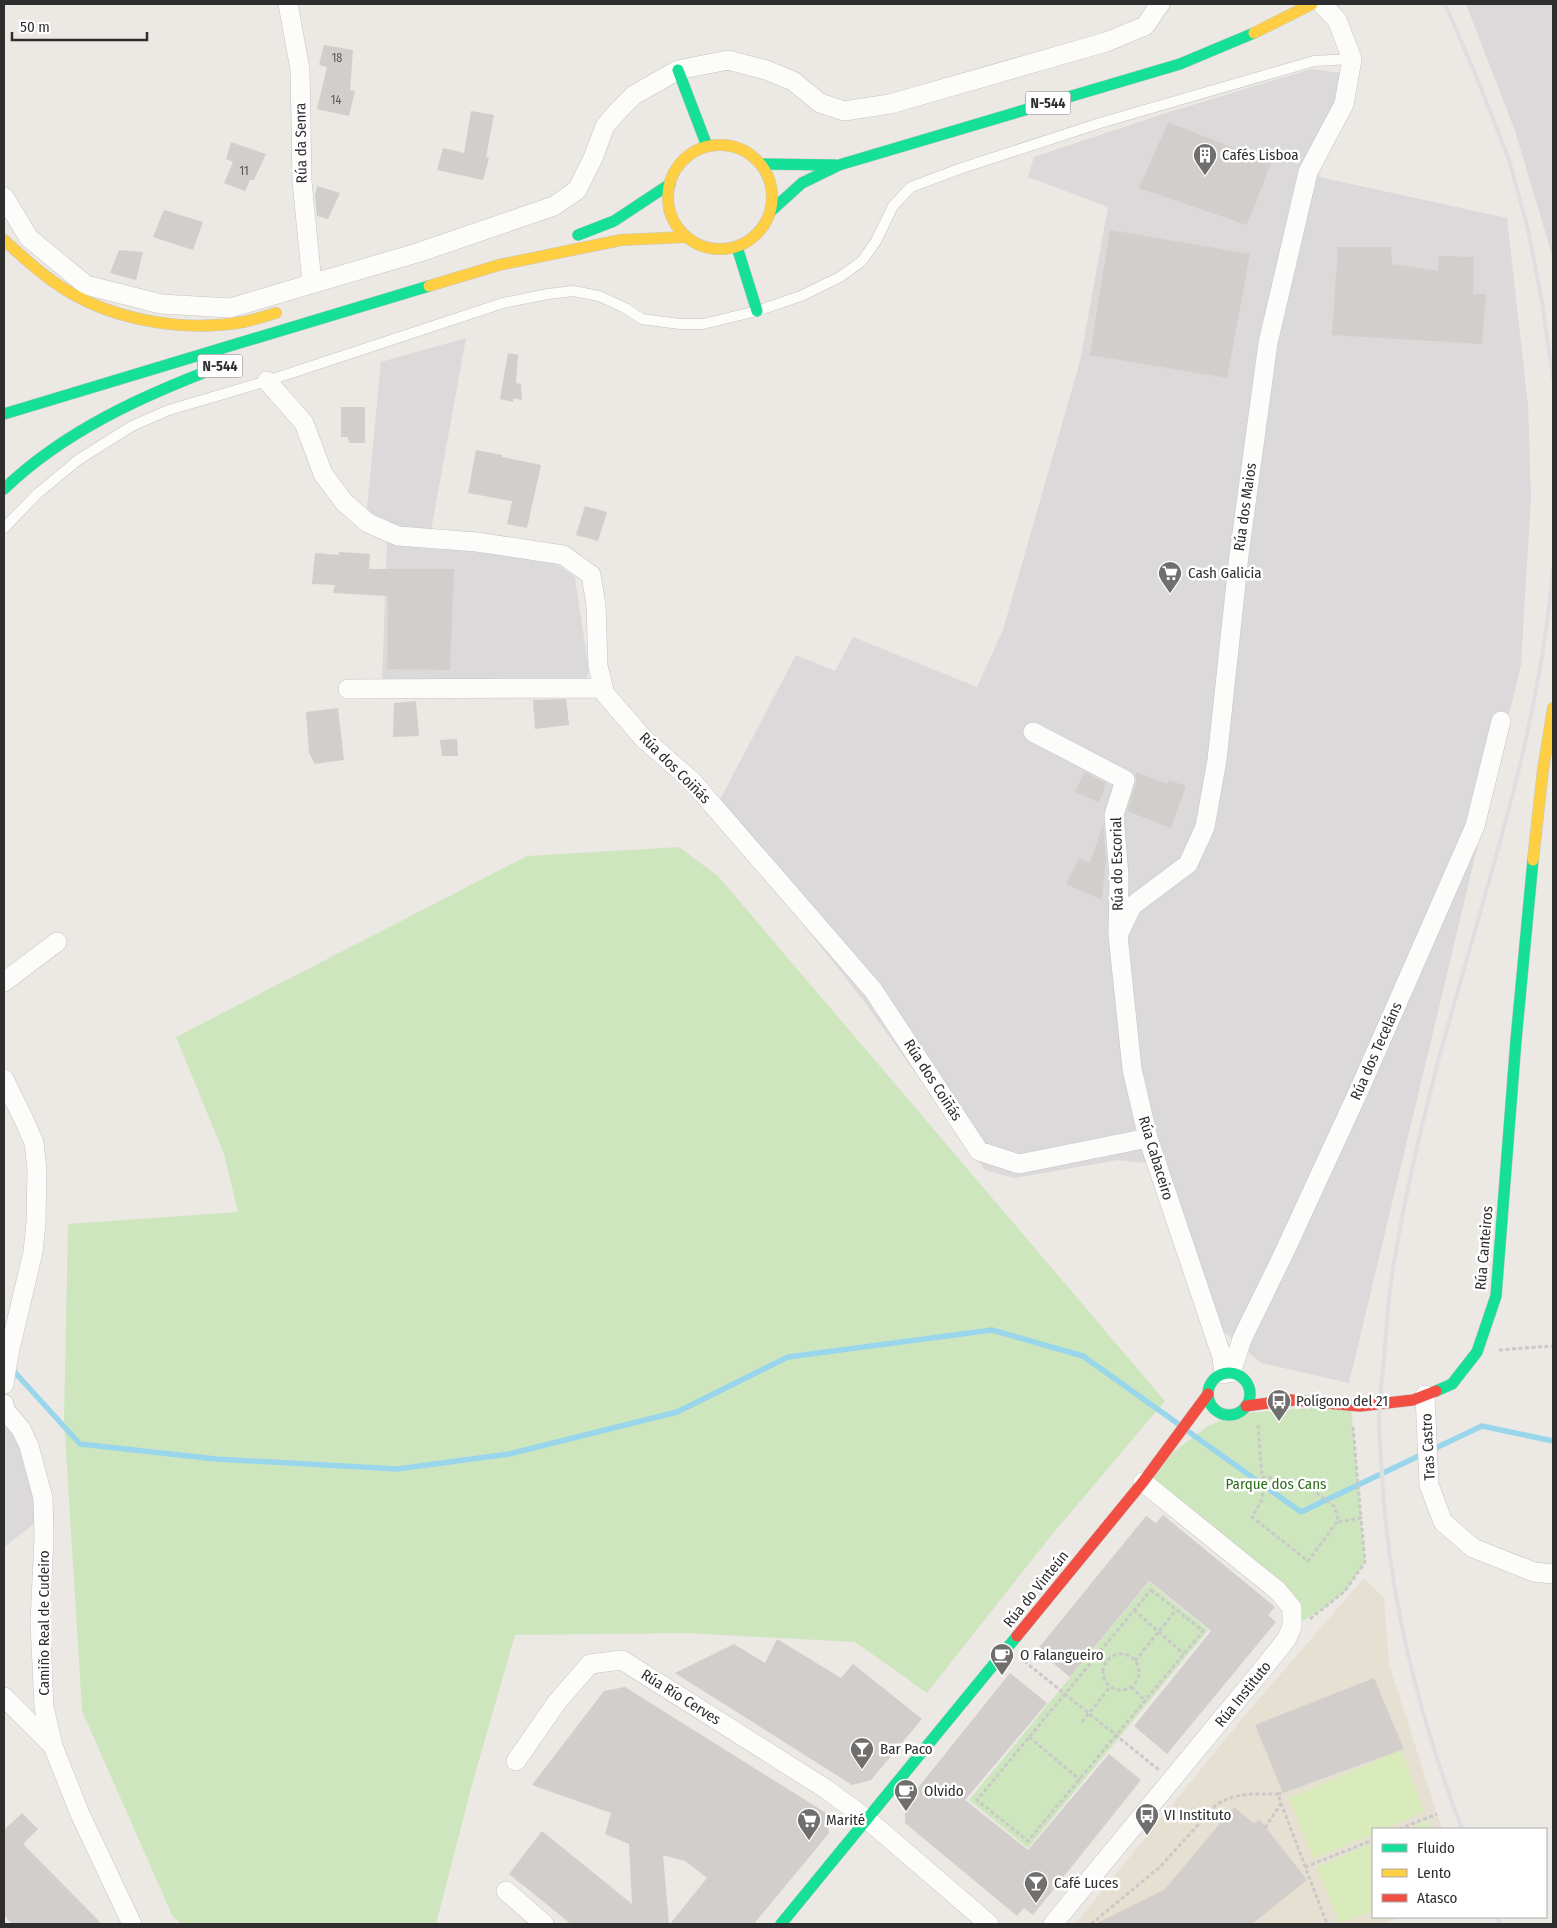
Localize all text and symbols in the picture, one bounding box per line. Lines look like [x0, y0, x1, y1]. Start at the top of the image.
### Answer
scale bar [12, 10, 148, 42]
text: 50 m [20, 18, 50, 36]
house number: 18 [332, 51, 342, 65]
road number: N-544 [1026, 92, 1070, 115]
house number: 14 [331, 93, 341, 107]
street label: Rúa da Senra [291, 103, 311, 183]
building icon: Cafés Lisboa [1192, 142, 1218, 176]
place label: Cafés Lisboa [1222, 146, 1299, 164]
house number: 11 [239, 164, 249, 178]
road number: N-544 [198, 354, 242, 378]
street label: Rúa dos Maios [1230, 462, 1260, 552]
supermarket icon: Cash Galicia [1157, 560, 1183, 594]
place label: Cash Galicia [1188, 564, 1262, 582]
street label: Rúa dos Coiñás [636, 729, 714, 807]
street label: Rúa do Escorial [1107, 817, 1127, 911]
street label: Rúa dos Teceláns [1346, 999, 1406, 1103]
street label: Rúa dos Coiñás [900, 1036, 966, 1124]
street label: Rúa Cabaceiro [1135, 1114, 1177, 1202]
street label: Rúa Canteiros [1471, 1205, 1497, 1291]
bus stop icon: Polígono del 21 [1266, 1388, 1292, 1422]
place label: Polígono del 21 [1296, 1392, 1388, 1410]
street label: Tras Castro [1417, 1413, 1439, 1481]
park label: Parque dos Cans [1225, 1475, 1327, 1493]
street label: Rúa do Vinteún [1000, 1547, 1072, 1631]
street label: Camiño Real de Cudeiro [35, 1550, 53, 1696]
cafe icon: O Falangueiro [989, 1642, 1015, 1676]
place label: O Falangueiro [1020, 1646, 1104, 1664]
street label: Rúa Instituto [1211, 1657, 1275, 1730]
street label: Rúa Río Cerves [638, 1665, 724, 1729]
bar icon: Bar Paco [849, 1736, 875, 1770]
place label: Bar Paco [880, 1740, 933, 1758]
cafe icon: Olvido [893, 1778, 919, 1812]
place label: Olvido [924, 1782, 964, 1800]
bus stop icon: VI Instituto [1134, 1802, 1160, 1836]
place label: VI Instituto [1164, 1806, 1231, 1824]
supermarket icon: Marité [796, 1807, 822, 1841]
place label: Marité [826, 1811, 865, 1829]
legend [1372, 1828, 1547, 1918]
text: Fluido [1417, 1839, 1455, 1857]
text: Lento [1417, 1864, 1451, 1882]
bar icon: Café Luces [1023, 1870, 1049, 1904]
place label: Café Luces [1054, 1874, 1118, 1892]
text: Atasco [1417, 1889, 1457, 1907]

